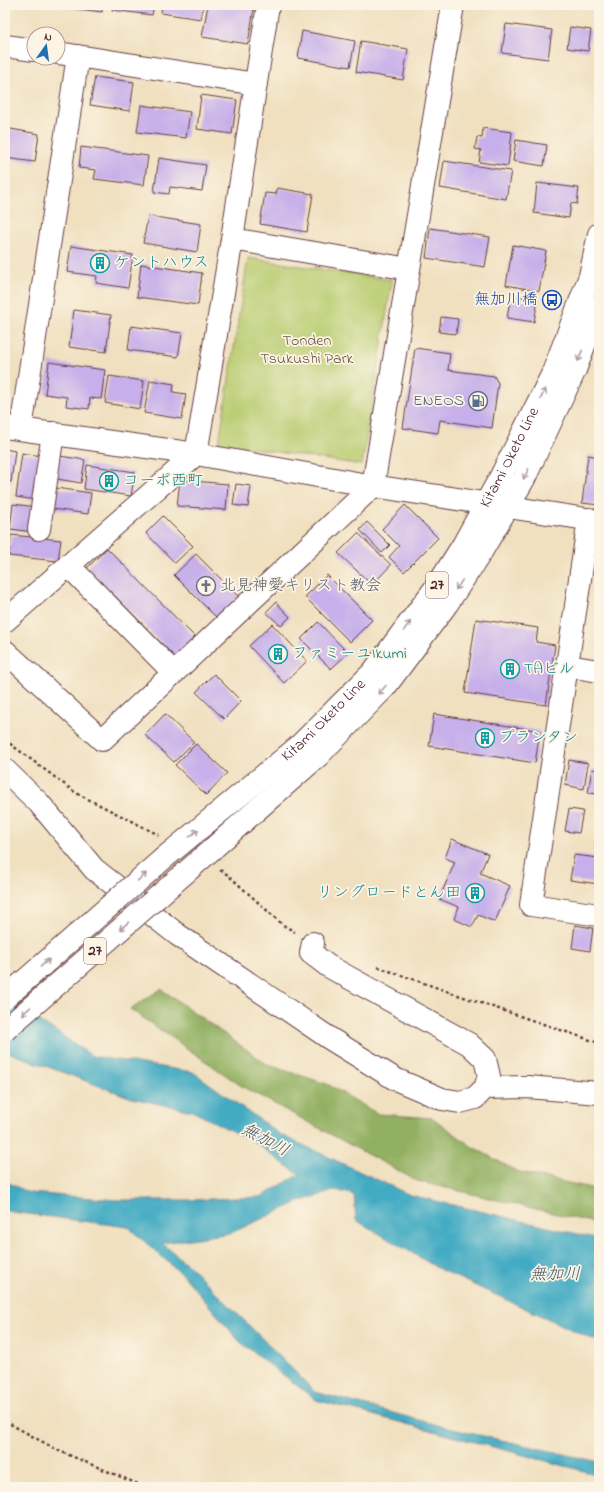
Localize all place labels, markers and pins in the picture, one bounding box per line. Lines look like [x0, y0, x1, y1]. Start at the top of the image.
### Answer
place label: ケントハウス [114, 251, 209, 275]
building icon: ケントハウス [89, 252, 111, 274]
place label: 無加川橋 [474, 288, 538, 312]
bus stop icon: 無加川橋 [541, 289, 563, 311]
place label: ENEOS [413, 389, 464, 413]
fuel station icon: ENEOS [467, 390, 489, 412]
place label: コーポ西町 [123, 469, 203, 493]
building icon: コーポ西町 [98, 470, 120, 492]
place label: 北見神愛キリスト教会 [220, 574, 381, 598]
church icon: 北見神愛キリスト教会 [195, 575, 217, 597]
place label: ファミーユIkumi [292, 642, 407, 666]
building icon: ファミーユIkumi [267, 643, 289, 665]
place label: TAビル [524, 657, 575, 681]
building icon: TAビル [499, 658, 521, 680]
place label: プランタン [499, 726, 578, 750]
building icon: プランタン [474, 727, 496, 749]
place label: リングロードとん田 [317, 881, 461, 905]
building icon: リングロードとん田 [464, 882, 486, 904]

